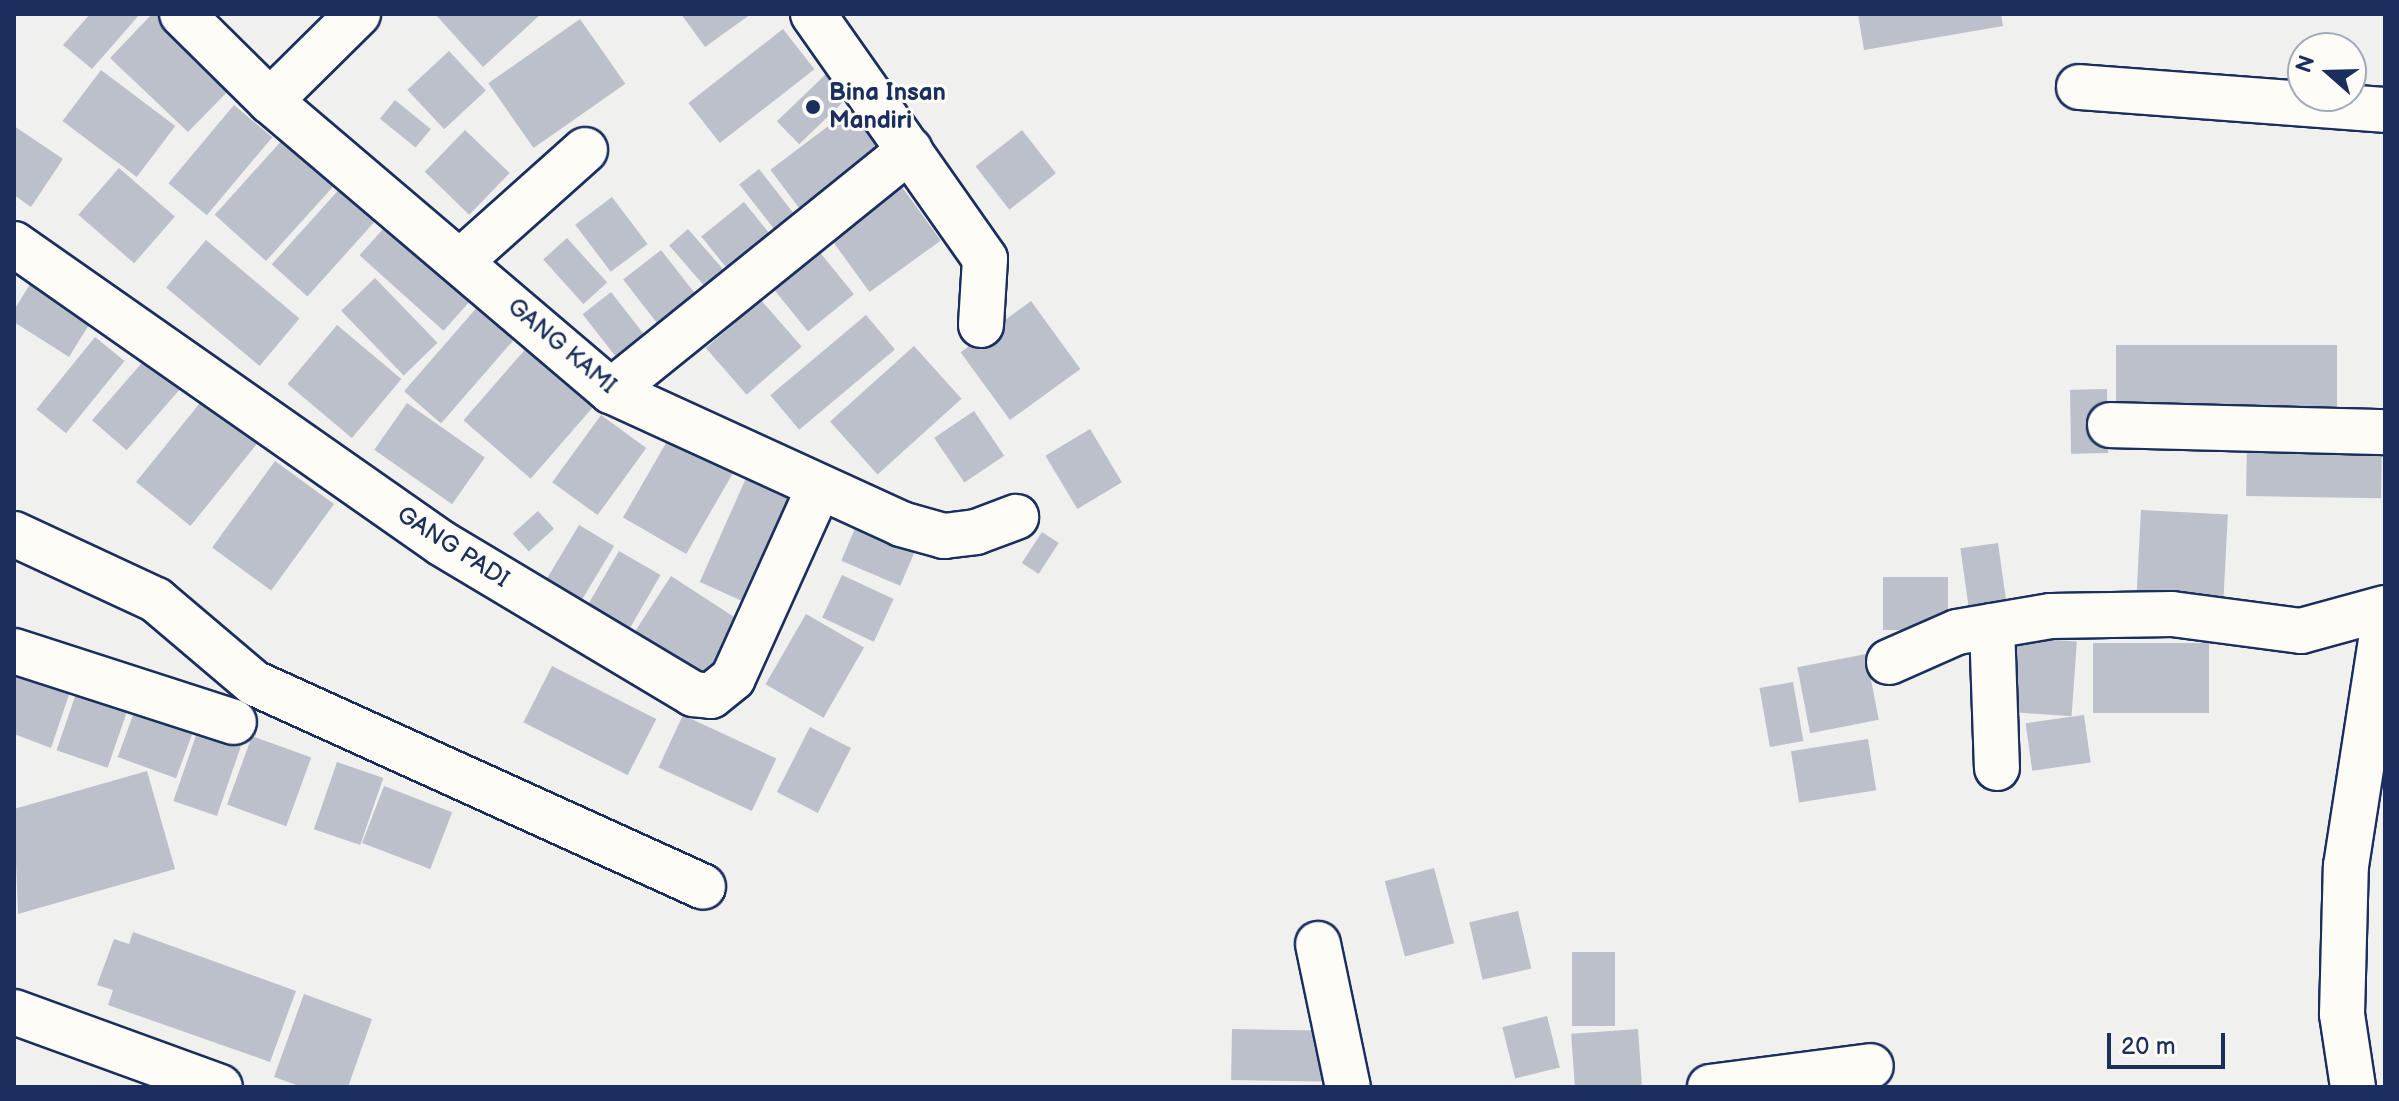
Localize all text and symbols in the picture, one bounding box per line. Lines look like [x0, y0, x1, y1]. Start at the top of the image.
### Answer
north arrow [2287, 32, 2367, 112]
text: N [2290, 52, 2321, 77]
place label: Bina Insan Mandiri [829, 79, 946, 135]
marker: Bina Insan Mandiri [804, 98, 822, 116]
street label: GANG KAMI [502, 292, 622, 400]
street label: GANG PADI [392, 500, 514, 594]
scale bar [2111, 1017, 2229, 1067]
text: 20 m [2121, 1032, 2176, 1061]

